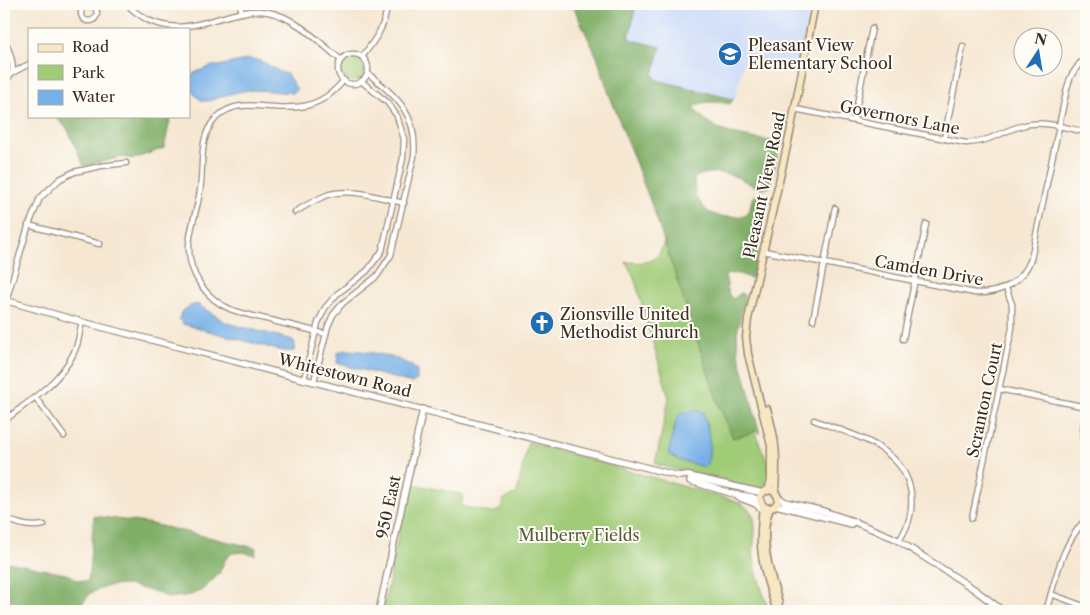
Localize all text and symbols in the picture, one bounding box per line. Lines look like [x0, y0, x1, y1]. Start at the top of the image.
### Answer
legend [28, 28, 190, 118]
north arrow [1012, 28, 1062, 78]
text: N [1033, 29, 1049, 49]
place label: Pleasant View Elementary School [748, 35, 893, 73]
text: Road [72, 37, 109, 56]
school or university icon: Pleasant View Elementary School [717, 41, 743, 67]
text: Park [72, 63, 106, 82]
text: Water [71, 87, 116, 106]
street label: Governors Lane [838, 96, 962, 138]
street label: Pleasant View Road [739, 110, 789, 260]
street label: Camden Drive [873, 251, 985, 289]
place label: Zionsville United Methodist Church [560, 304, 699, 342]
church icon: Zionsville United Methodist Church [529, 310, 555, 336]
street label: Scranton Court [962, 340, 1006, 459]
street label: Whitestown Road [275, 349, 414, 401]
street label: 950 East [372, 473, 405, 541]
park label: Mulberry Fields [519, 525, 639, 545]

